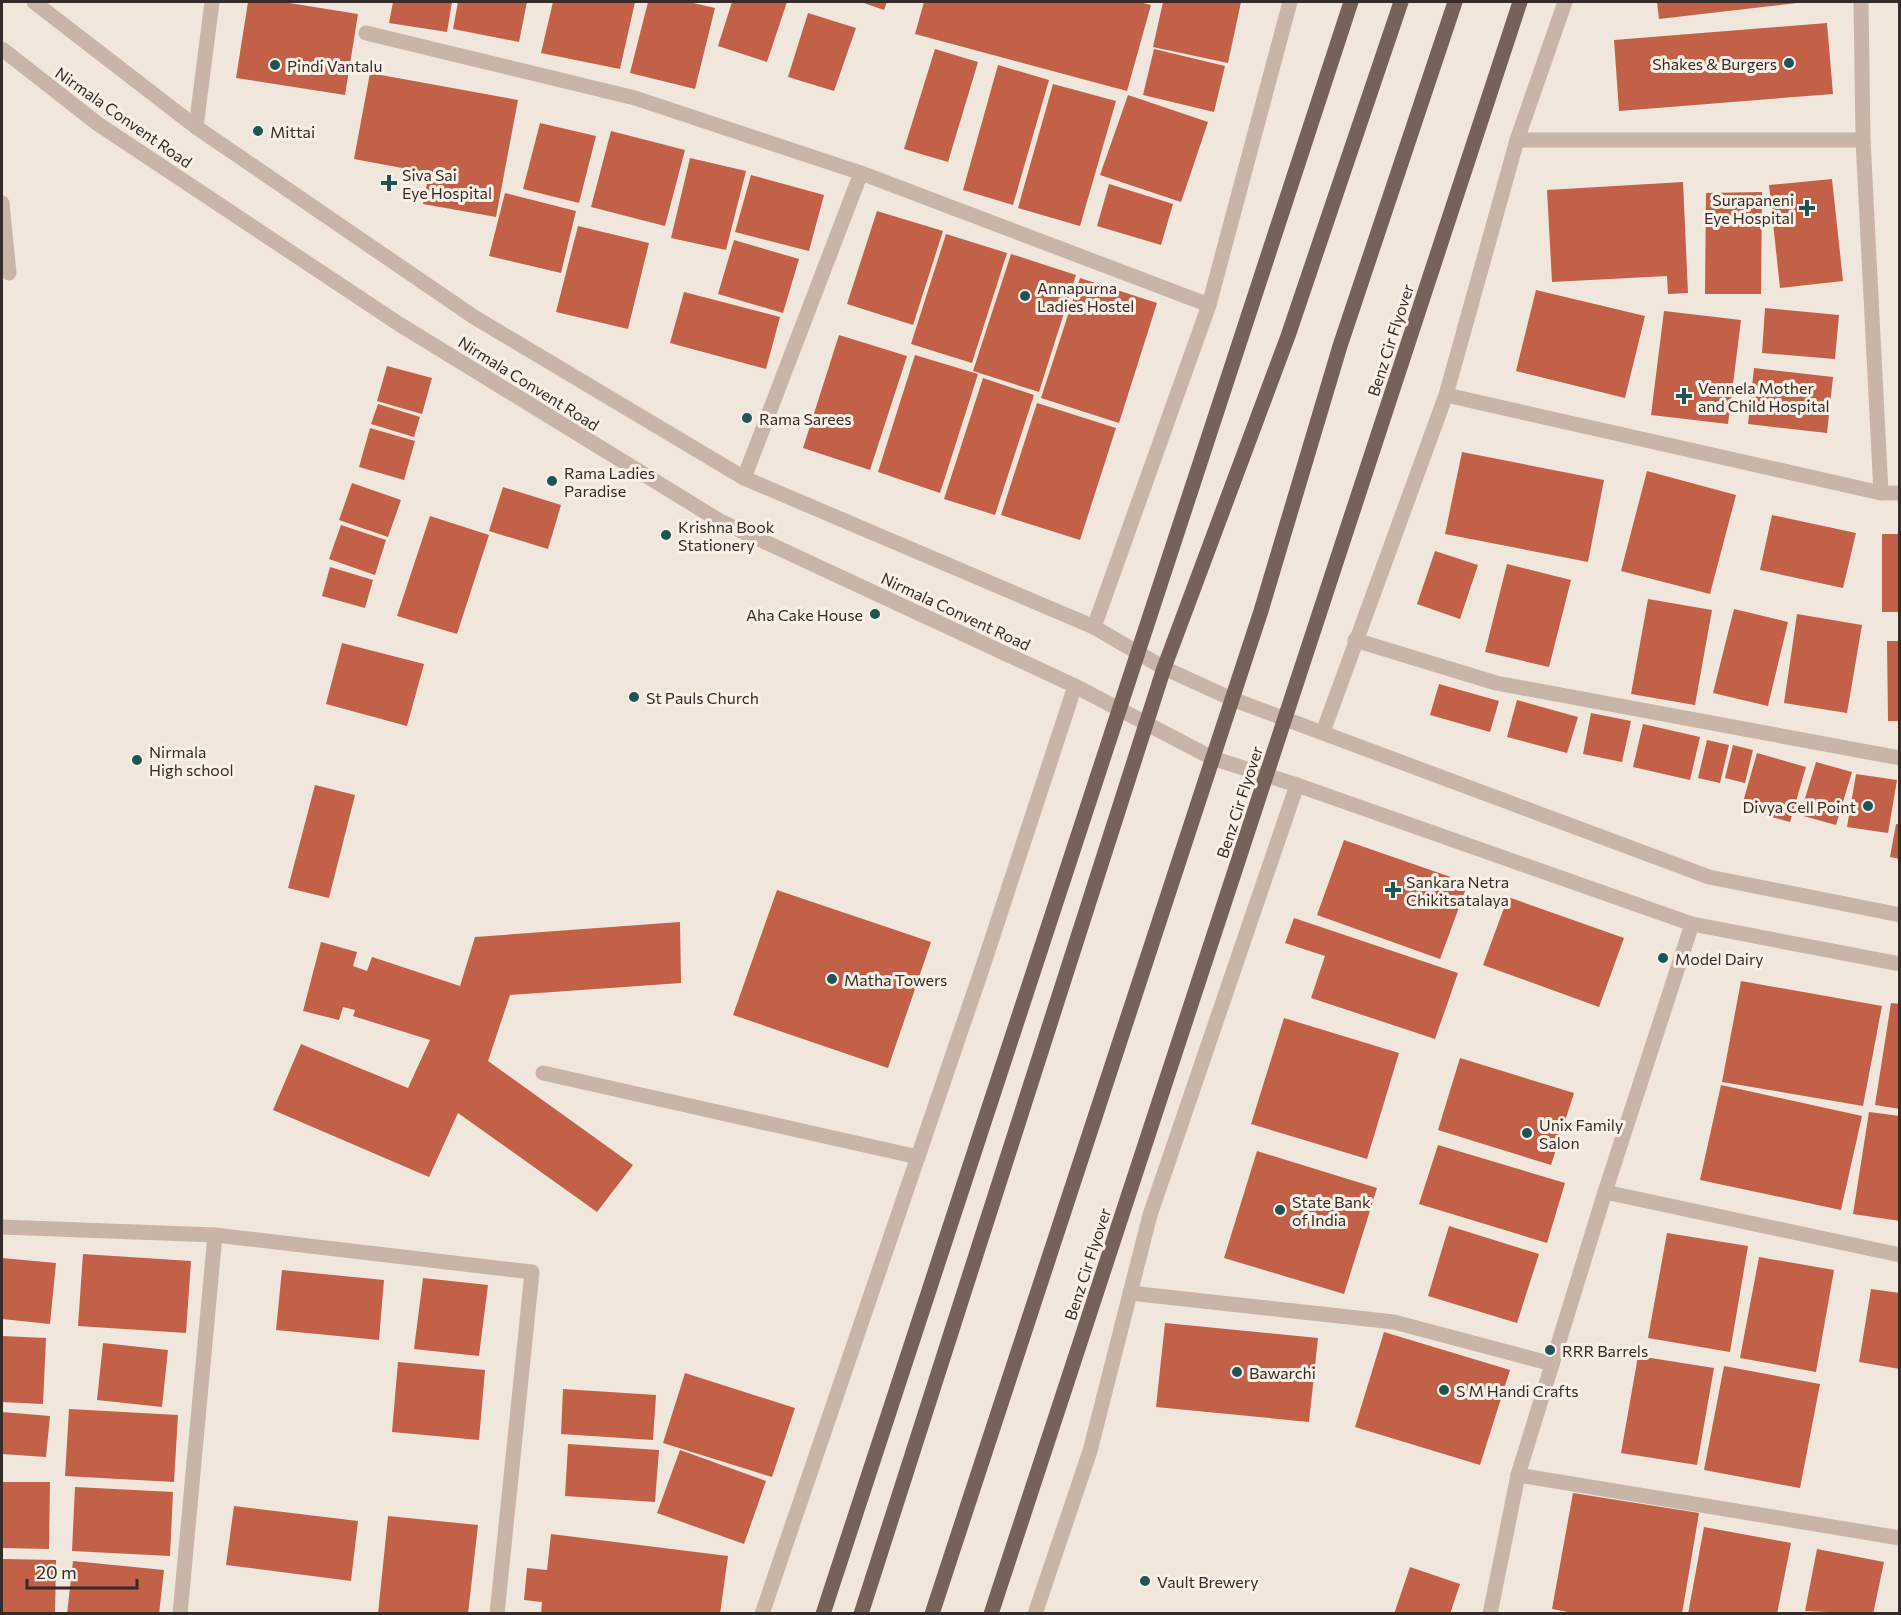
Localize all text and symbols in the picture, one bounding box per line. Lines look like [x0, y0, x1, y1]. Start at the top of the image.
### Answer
place label: Shakes & Burgers [1652, 54, 1777, 73]
place label: Pindi Vantalu [287, 56, 382, 75]
marker: Shakes & Burgers [1782, 56, 1796, 70]
marker: Pindi Vantalu [268, 58, 282, 72]
street label: Nirmala Convent Road [52, 63, 196, 171]
place label: Mittai [270, 122, 315, 141]
marker: Mittai [251, 124, 265, 138]
place label: Siva Sai Eye Hospital [402, 165, 492, 202]
marker: Siva Sai Eye Hospital [380, 174, 398, 192]
place label: Surapaneni Eye Hospital [1704, 190, 1794, 227]
marker: Surapaneni Eye Hospital [1798, 199, 1816, 217]
place label: Annapurna Ladies Hostel [1037, 278, 1134, 315]
street label: Benz Cir Flyover [1363, 281, 1417, 398]
marker: Annapurna Ladies Hostel [1018, 289, 1032, 303]
street label: Nirmala Convent Road [455, 332, 603, 434]
place label: Vennela Mother and Child Hospital [1698, 378, 1830, 415]
marker: Vennela Mother and Child Hospital [1675, 387, 1693, 405]
place label: Rama Sarees [759, 409, 851, 428]
marker: Rama Sarees [740, 411, 754, 425]
place label: Rama Ladies Paradise [564, 463, 655, 500]
marker: Rama Ladies Paradise [545, 474, 559, 488]
place label: Krishna Book Stationery [678, 517, 775, 554]
marker: Krishna Book Stationery [659, 528, 673, 542]
street label: Nirmala Convent Road [878, 568, 1034, 654]
place label: Aha Cake House [746, 605, 863, 624]
marker: Aha Cake House [868, 607, 882, 621]
place label: St Pauls Church [646, 688, 759, 707]
marker: St Pauls Church [627, 690, 641, 704]
place label: Nirmala High school [149, 742, 234, 779]
street label: Benz Cir Flyover [1212, 743, 1266, 860]
marker: Nirmala High school [130, 753, 144, 767]
place label: Divya Cell Point [1743, 797, 1856, 816]
marker: Divya Cell Point [1861, 799, 1875, 813]
place label: Sankara Netra Chikitsatalaya [1406, 872, 1509, 909]
marker: Sankara Netra Chikitsatalaya [1384, 881, 1402, 899]
place label: Model Dairy [1675, 949, 1764, 968]
marker: Model Dairy [1656, 951, 1670, 965]
place label: Matha Towers [844, 970, 947, 989]
marker: Matha Towers [825, 972, 839, 986]
place label: Unix Family Salon [1539, 1115, 1623, 1152]
marker: Unix Family Salon [1520, 1126, 1534, 1140]
place label: State Bank of India [1292, 1192, 1371, 1229]
marker: State Bank of India [1273, 1203, 1287, 1217]
street label: Benz Cir Flyover [1060, 1205, 1114, 1322]
place label: RRR Barrels [1562, 1341, 1648, 1360]
marker: RRR Barrels [1543, 1343, 1557, 1357]
place label: Bawarchi [1249, 1363, 1316, 1382]
marker: Bawarchi [1230, 1365, 1244, 1379]
place label: S M Handi Crafts [1456, 1381, 1579, 1400]
marker: S M Handi Crafts [1437, 1383, 1451, 1397]
scale bar [27, 1552, 136, 1590]
text: 20 m [36, 1561, 77, 1583]
place label: Vault Brewery [1157, 1572, 1258, 1591]
marker: Vault Brewery [1138, 1574, 1152, 1588]

